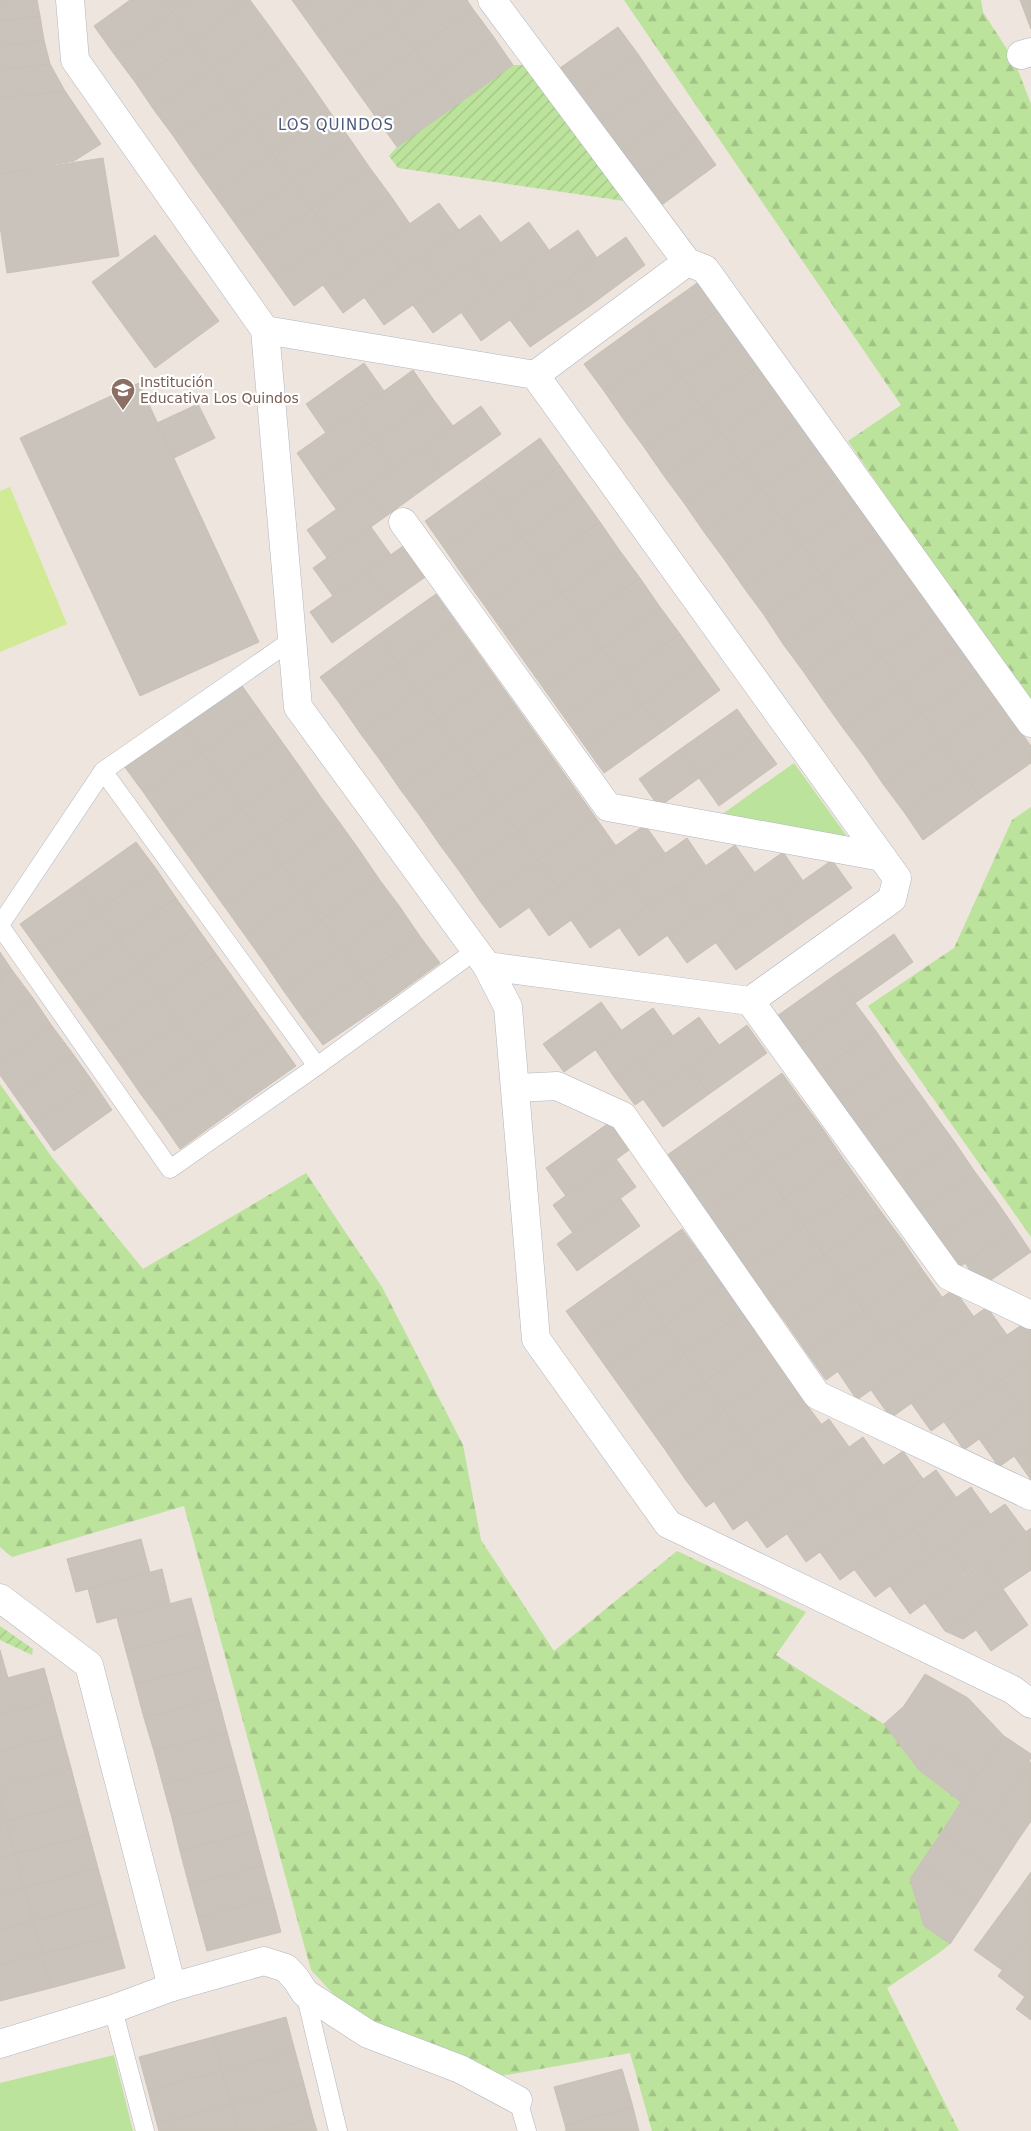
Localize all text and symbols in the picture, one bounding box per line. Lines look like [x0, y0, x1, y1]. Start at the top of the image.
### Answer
district label: LOS QUINDOS [278, 116, 394, 134]
place label: Institución Educativa Los Quindos [140, 374, 299, 406]
school or university icon: Institución Educativa Los Quindos [110, 377, 136, 411]

